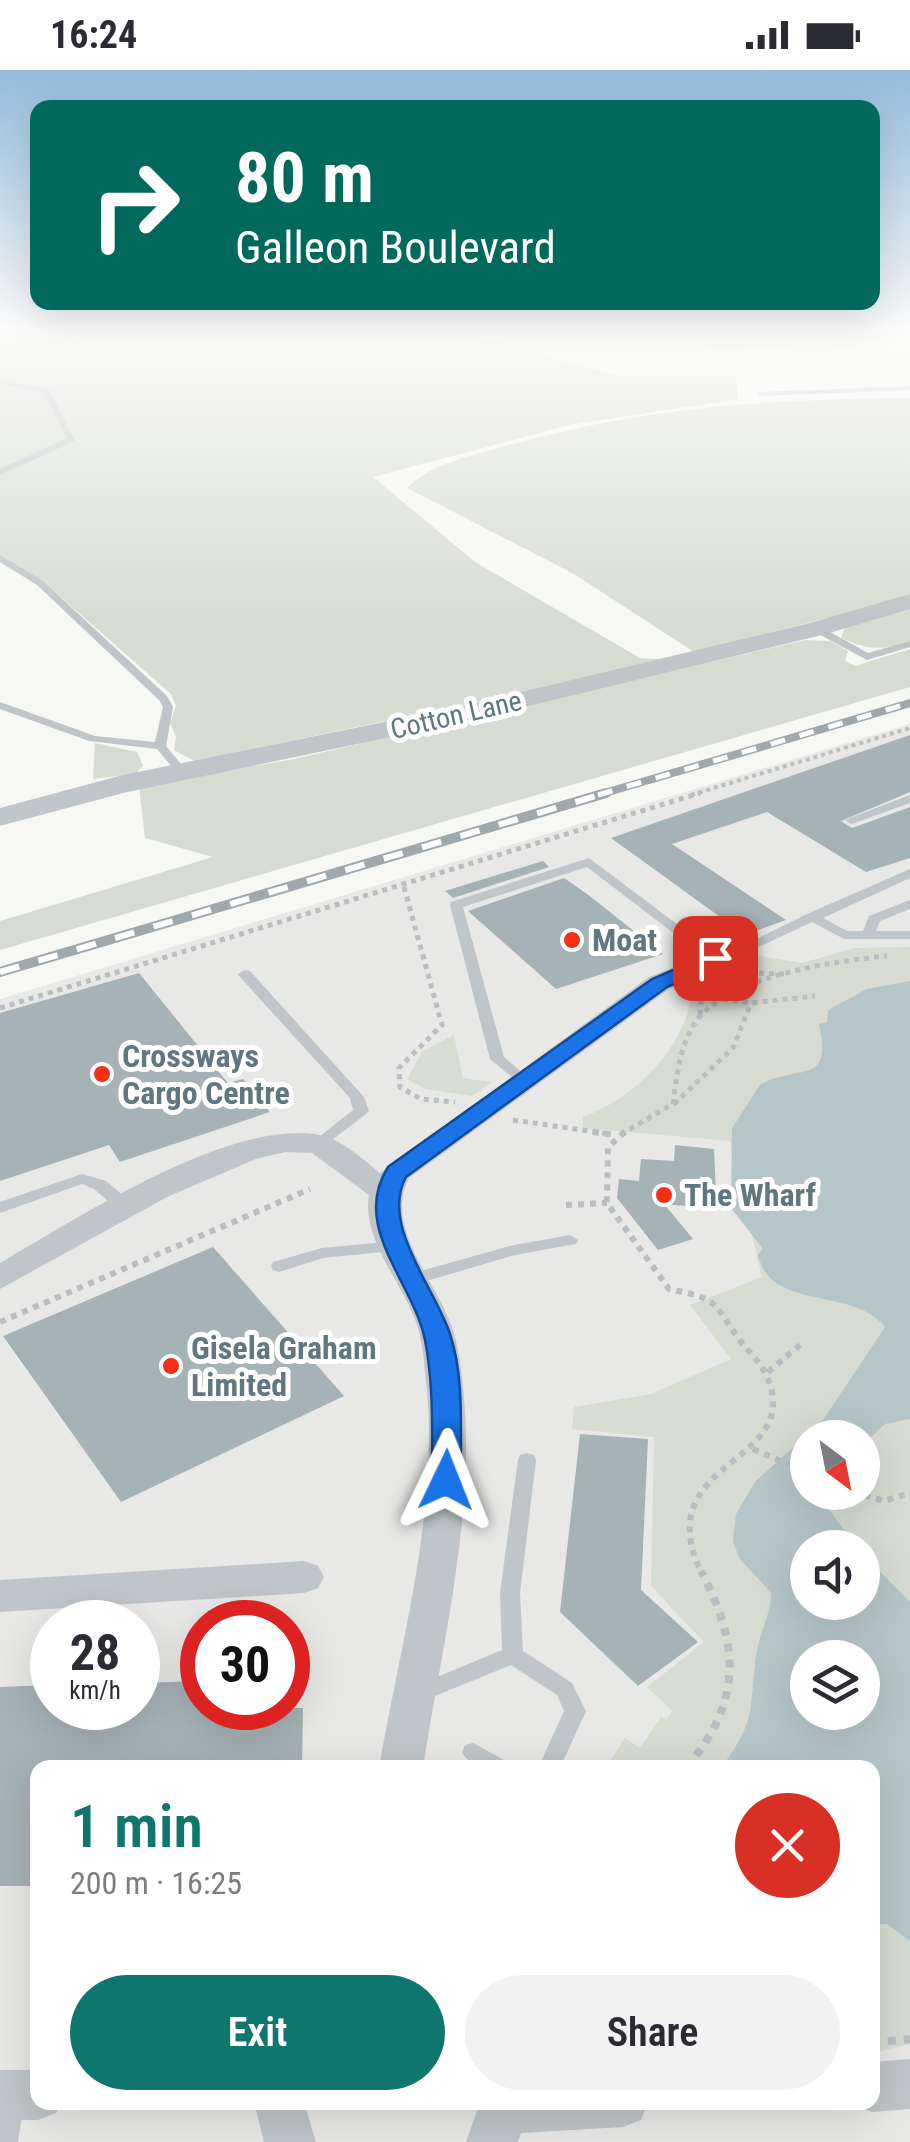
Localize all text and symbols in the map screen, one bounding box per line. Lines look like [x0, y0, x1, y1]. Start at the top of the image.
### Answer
text: 16:24 [50, 13, 137, 57]
text: 80 m [235, 137, 374, 219]
icon: right [70, 140, 200, 270]
text: Galleon Boulevard [235, 221, 556, 274]
street label: Cotton Lane [387, 684, 525, 746]
pin [673, 916, 758, 1001]
place label: Moat [592, 921, 657, 959]
marker: Moat [561, 929, 583, 951]
icon: arrive [688, 931, 743, 986]
place label: Crossways Cargo Centre [122, 1037, 290, 1112]
marker: Crossways Cargo Centre [91, 1063, 113, 1085]
place label: The Wharf [684, 1176, 817, 1214]
marker: The Wharf [653, 1184, 675, 1206]
place label: Gisela Graham Limited [191, 1329, 377, 1404]
marker: Gisela Graham Limited [160, 1355, 182, 1377]
north arrow [790, 1420, 880, 1510]
map controls [790, 1420, 880, 1730]
position arrow [394, 1428, 498, 1532]
button: sound [790, 1530, 880, 1620]
speed limit sign: 30 [180, 1600, 310, 1730]
text: 28 [70, 1624, 120, 1682]
button: layers [790, 1640, 880, 1730]
text: km/h [69, 1676, 121, 1705]
text: 1 min [70, 1791, 203, 1862]
button: close [735, 1793, 840, 1898]
text: 200 m · 16:25 [70, 1864, 242, 1902]
button: Exit [70, 1975, 445, 2090]
button: Share [465, 1975, 840, 2090]

